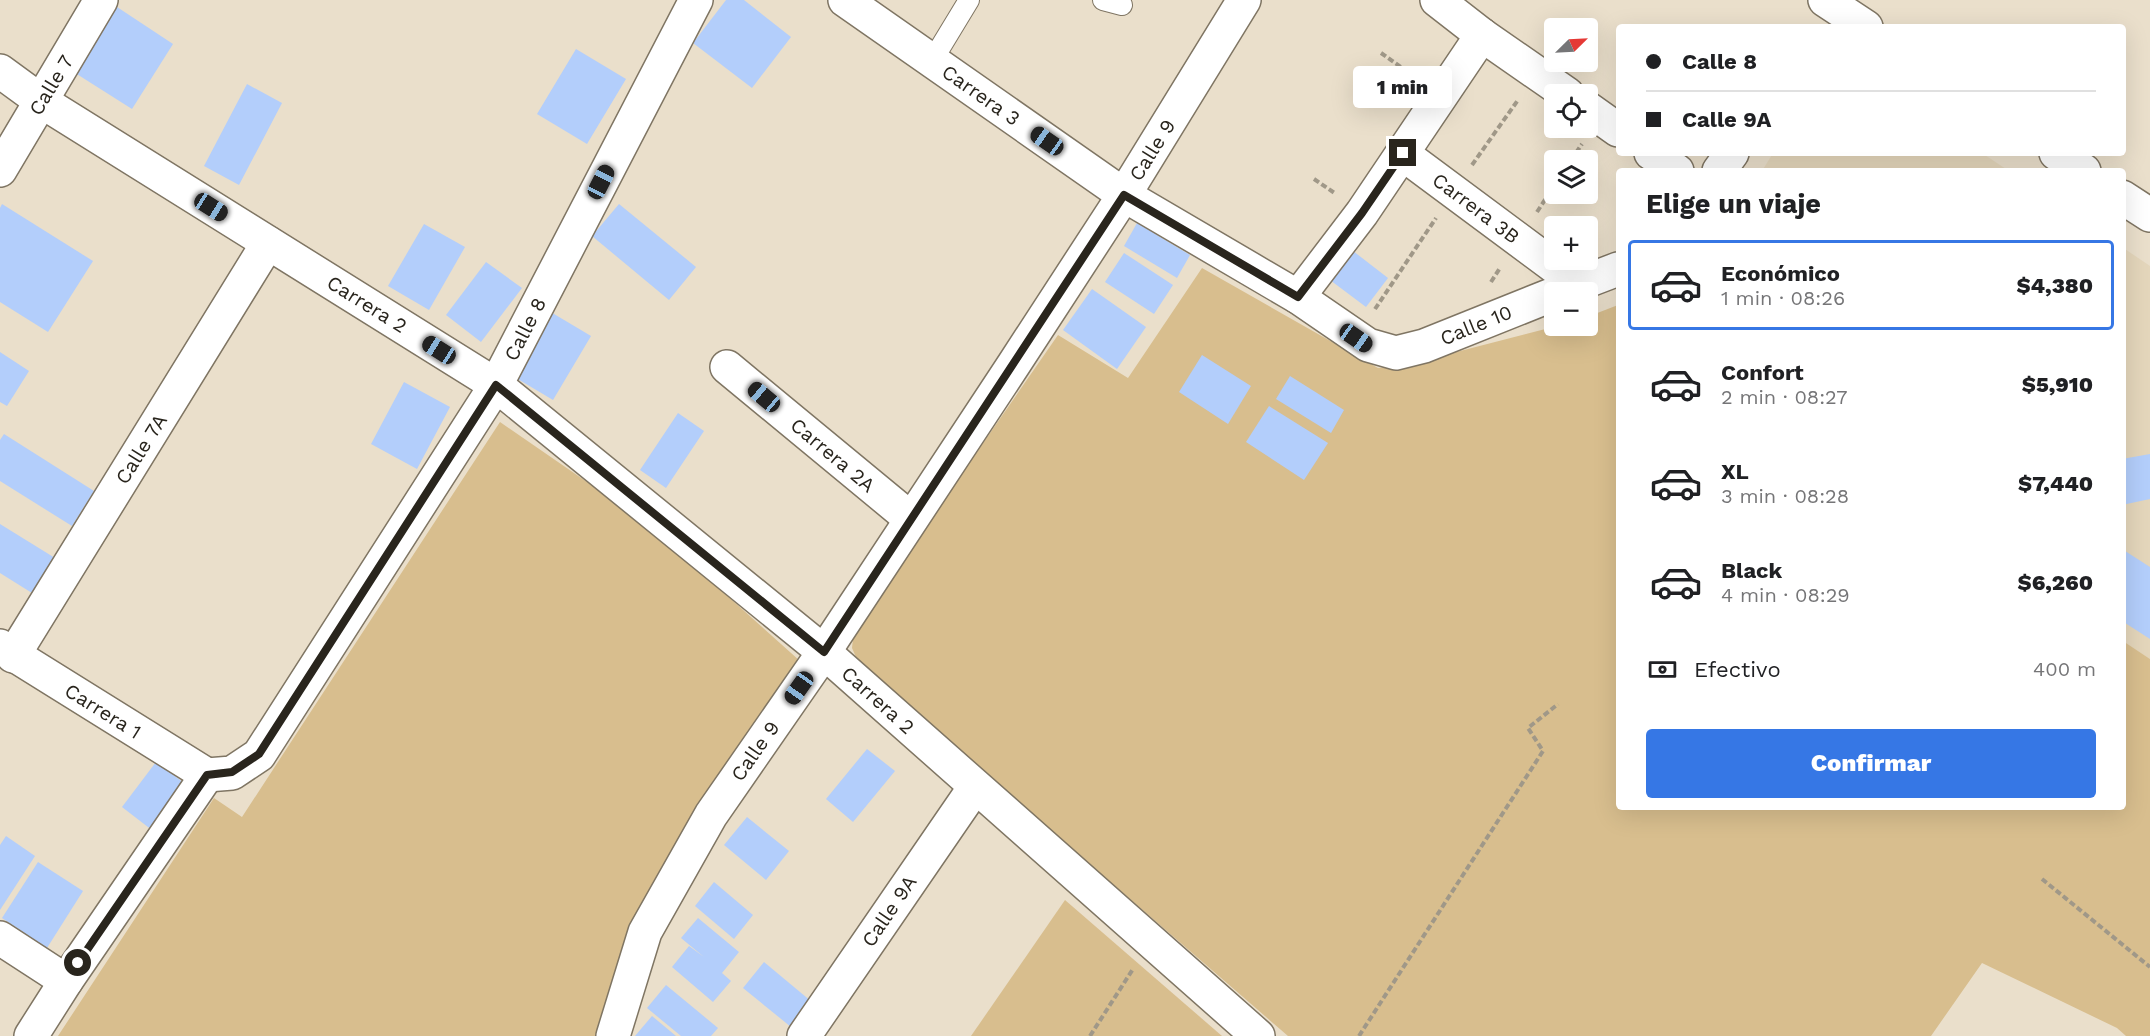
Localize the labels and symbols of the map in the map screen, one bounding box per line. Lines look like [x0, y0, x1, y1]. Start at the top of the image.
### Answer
north arrow [1544, 18, 1598, 72]
street label: Calle 7 [24, 51, 78, 119]
street label: Carrera 3 [937, 59, 1025, 131]
callout: 1 min [1354, 66, 1452, 108]
street label: Calle 9 [1124, 115, 1180, 185]
car [1027, 123, 1067, 159]
route end [1389, 139, 1416, 166]
car [585, 162, 617, 202]
street label: Carrera 3B [1428, 167, 1524, 249]
car [191, 190, 231, 224]
street label: Carrera 2 [323, 270, 411, 338]
street label: Calle 8 [499, 293, 551, 365]
street label: Calle 10 [1437, 300, 1515, 350]
car [1336, 320, 1376, 356]
car [419, 333, 459, 367]
car [744, 379, 784, 415]
street label: Calle 7A [110, 409, 172, 489]
street label: Carrera 2A [786, 413, 880, 497]
street label: Carrera 2 [837, 661, 919, 739]
car [781, 668, 817, 708]
street label: Carrera 1 [60, 678, 146, 744]
street label: Calle 9 [726, 716, 784, 786]
street label: Calle 9A [856, 871, 922, 951]
route start [64, 949, 91, 976]

